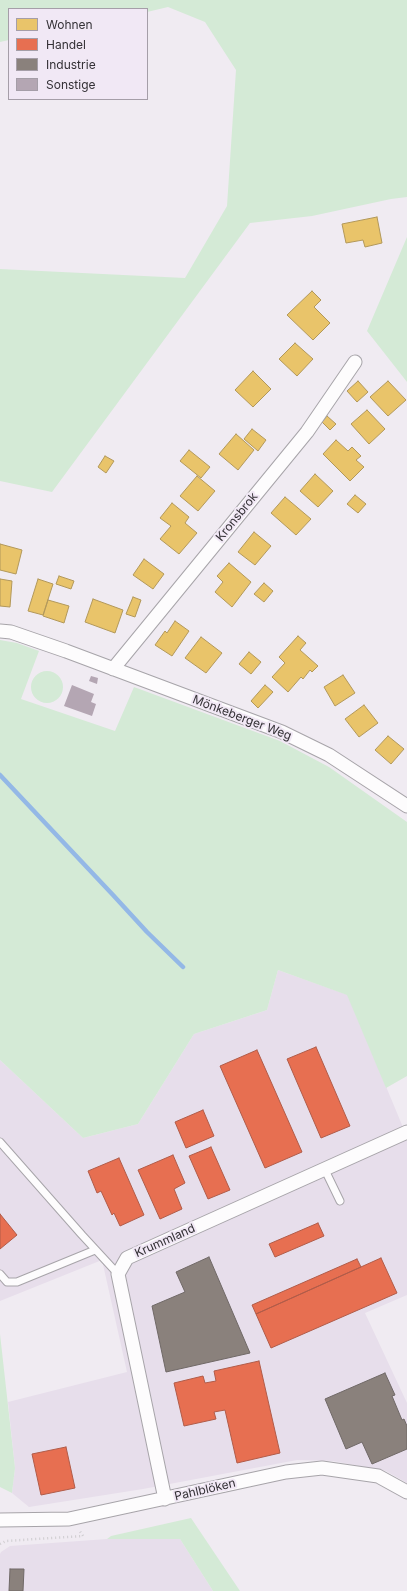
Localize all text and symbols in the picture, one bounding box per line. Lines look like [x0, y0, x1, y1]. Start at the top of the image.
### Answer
legend [8, 8, 148, 100]
text: Wohnen [46, 17, 93, 32]
text: Handel [46, 37, 86, 52]
text: Industrie [46, 57, 96, 72]
text: Sonstige [46, 77, 96, 92]
street label: Kronsbrok [213, 490, 261, 544]
street label: Mönkeberger Weg [190, 692, 294, 744]
street label: Krummland [132, 1221, 198, 1261]
street label: Pahlblöken [173, 1476, 237, 1504]

